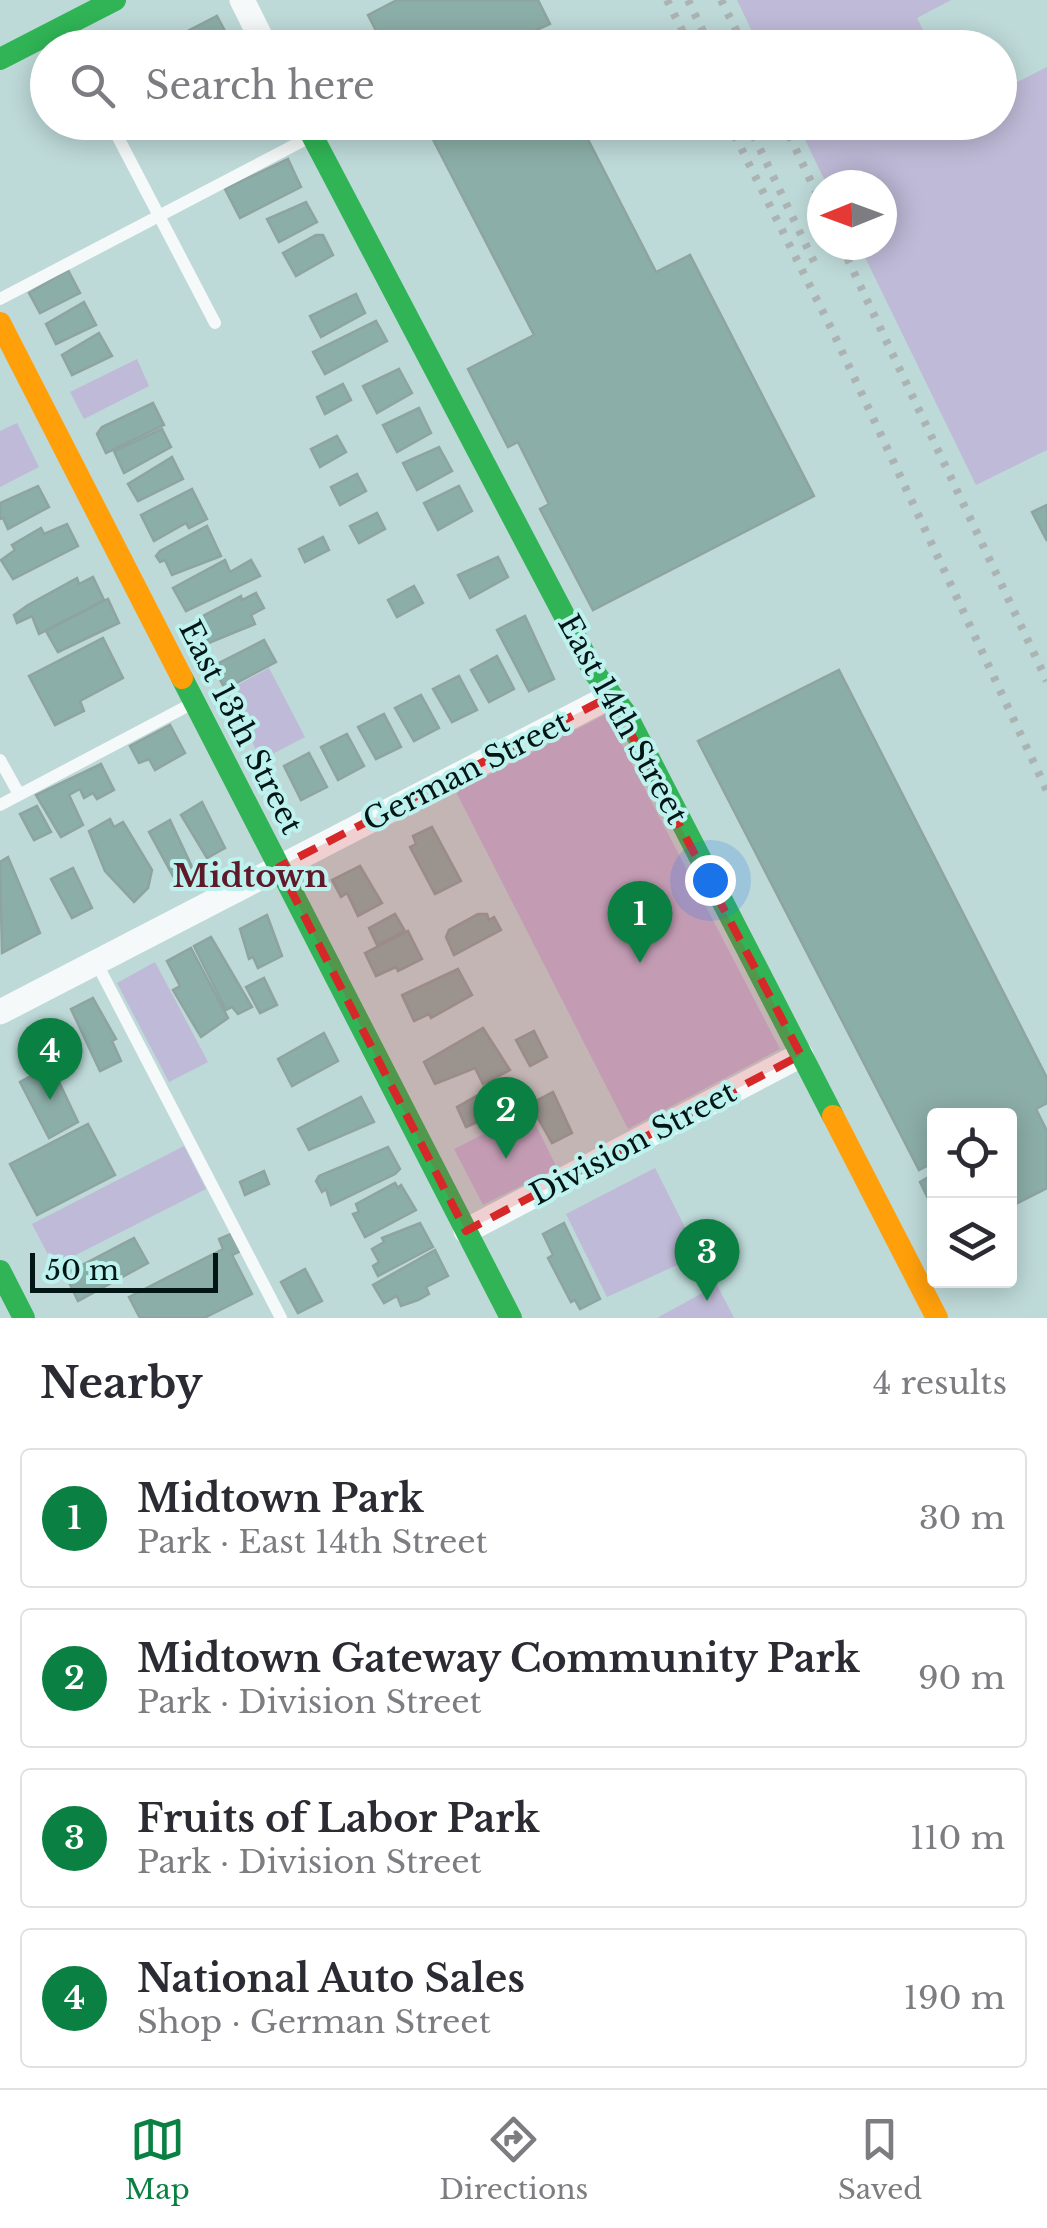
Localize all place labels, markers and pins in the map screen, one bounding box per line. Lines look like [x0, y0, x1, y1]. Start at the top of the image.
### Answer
pin: 1 [608, 880, 672, 963]
pin: 4 [18, 1018, 82, 1100]
pin: 2 [474, 1076, 538, 1159]
pin: 3 [674, 1218, 740, 1301]

